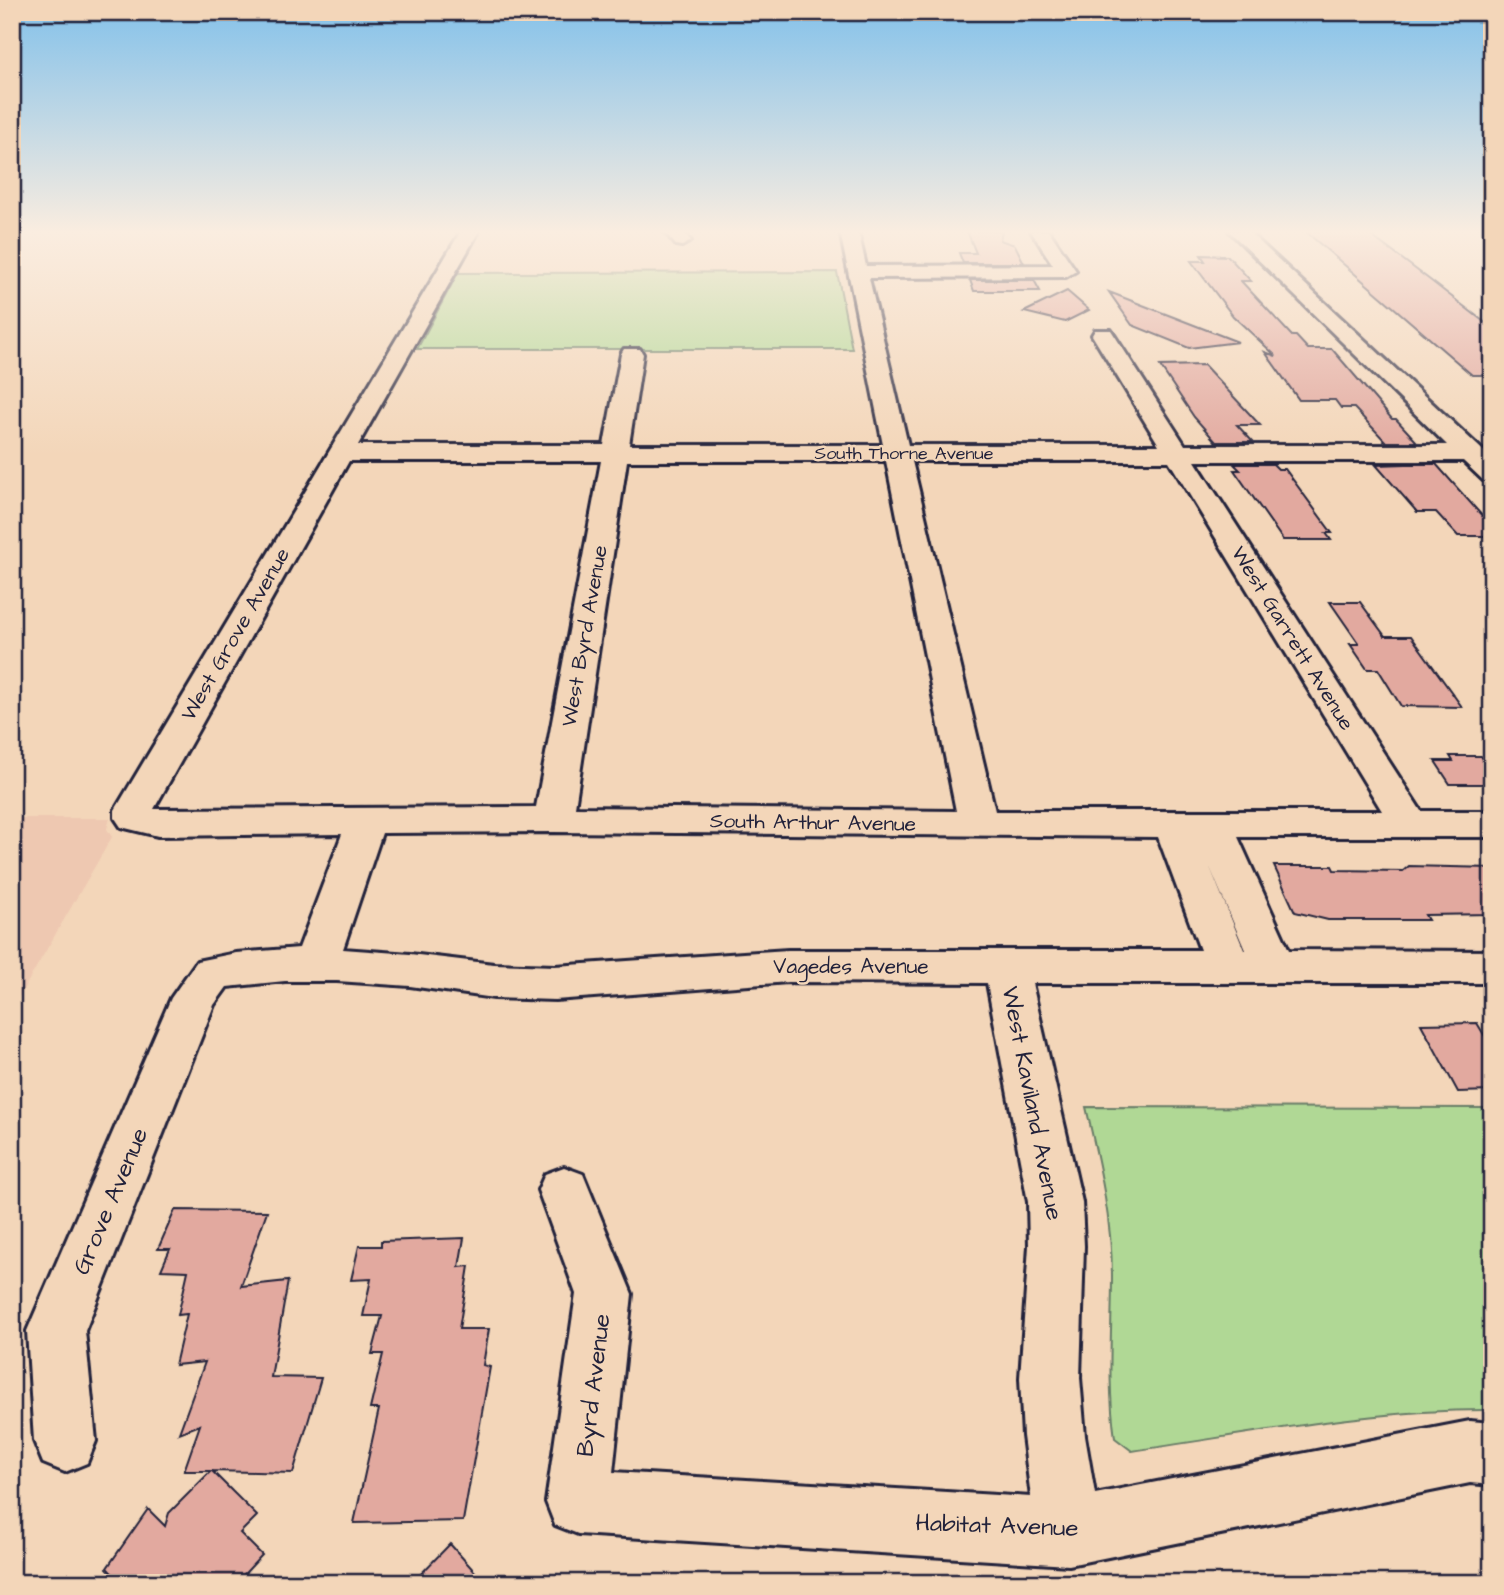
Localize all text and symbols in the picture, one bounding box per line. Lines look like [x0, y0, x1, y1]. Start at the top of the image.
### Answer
street label: South Thorne Avenue [815, 441, 994, 466]
street label: West Garrett Avenue [1224, 541, 1361, 736]
street label: West Grove Avenue [174, 542, 297, 726]
street label: West Byrd Avenue [554, 543, 617, 730]
street label: South Arthur Avenue [710, 806, 916, 839]
street label: Vagedes Avenue [773, 952, 929, 983]
street label: West Kaviland Avenue [993, 983, 1071, 1223]
street label: Grove Avenue [65, 1123, 157, 1280]
street label: Byrd Avenue [568, 1312, 621, 1458]
street label: Habitat Avenue [915, 1506, 1079, 1546]

